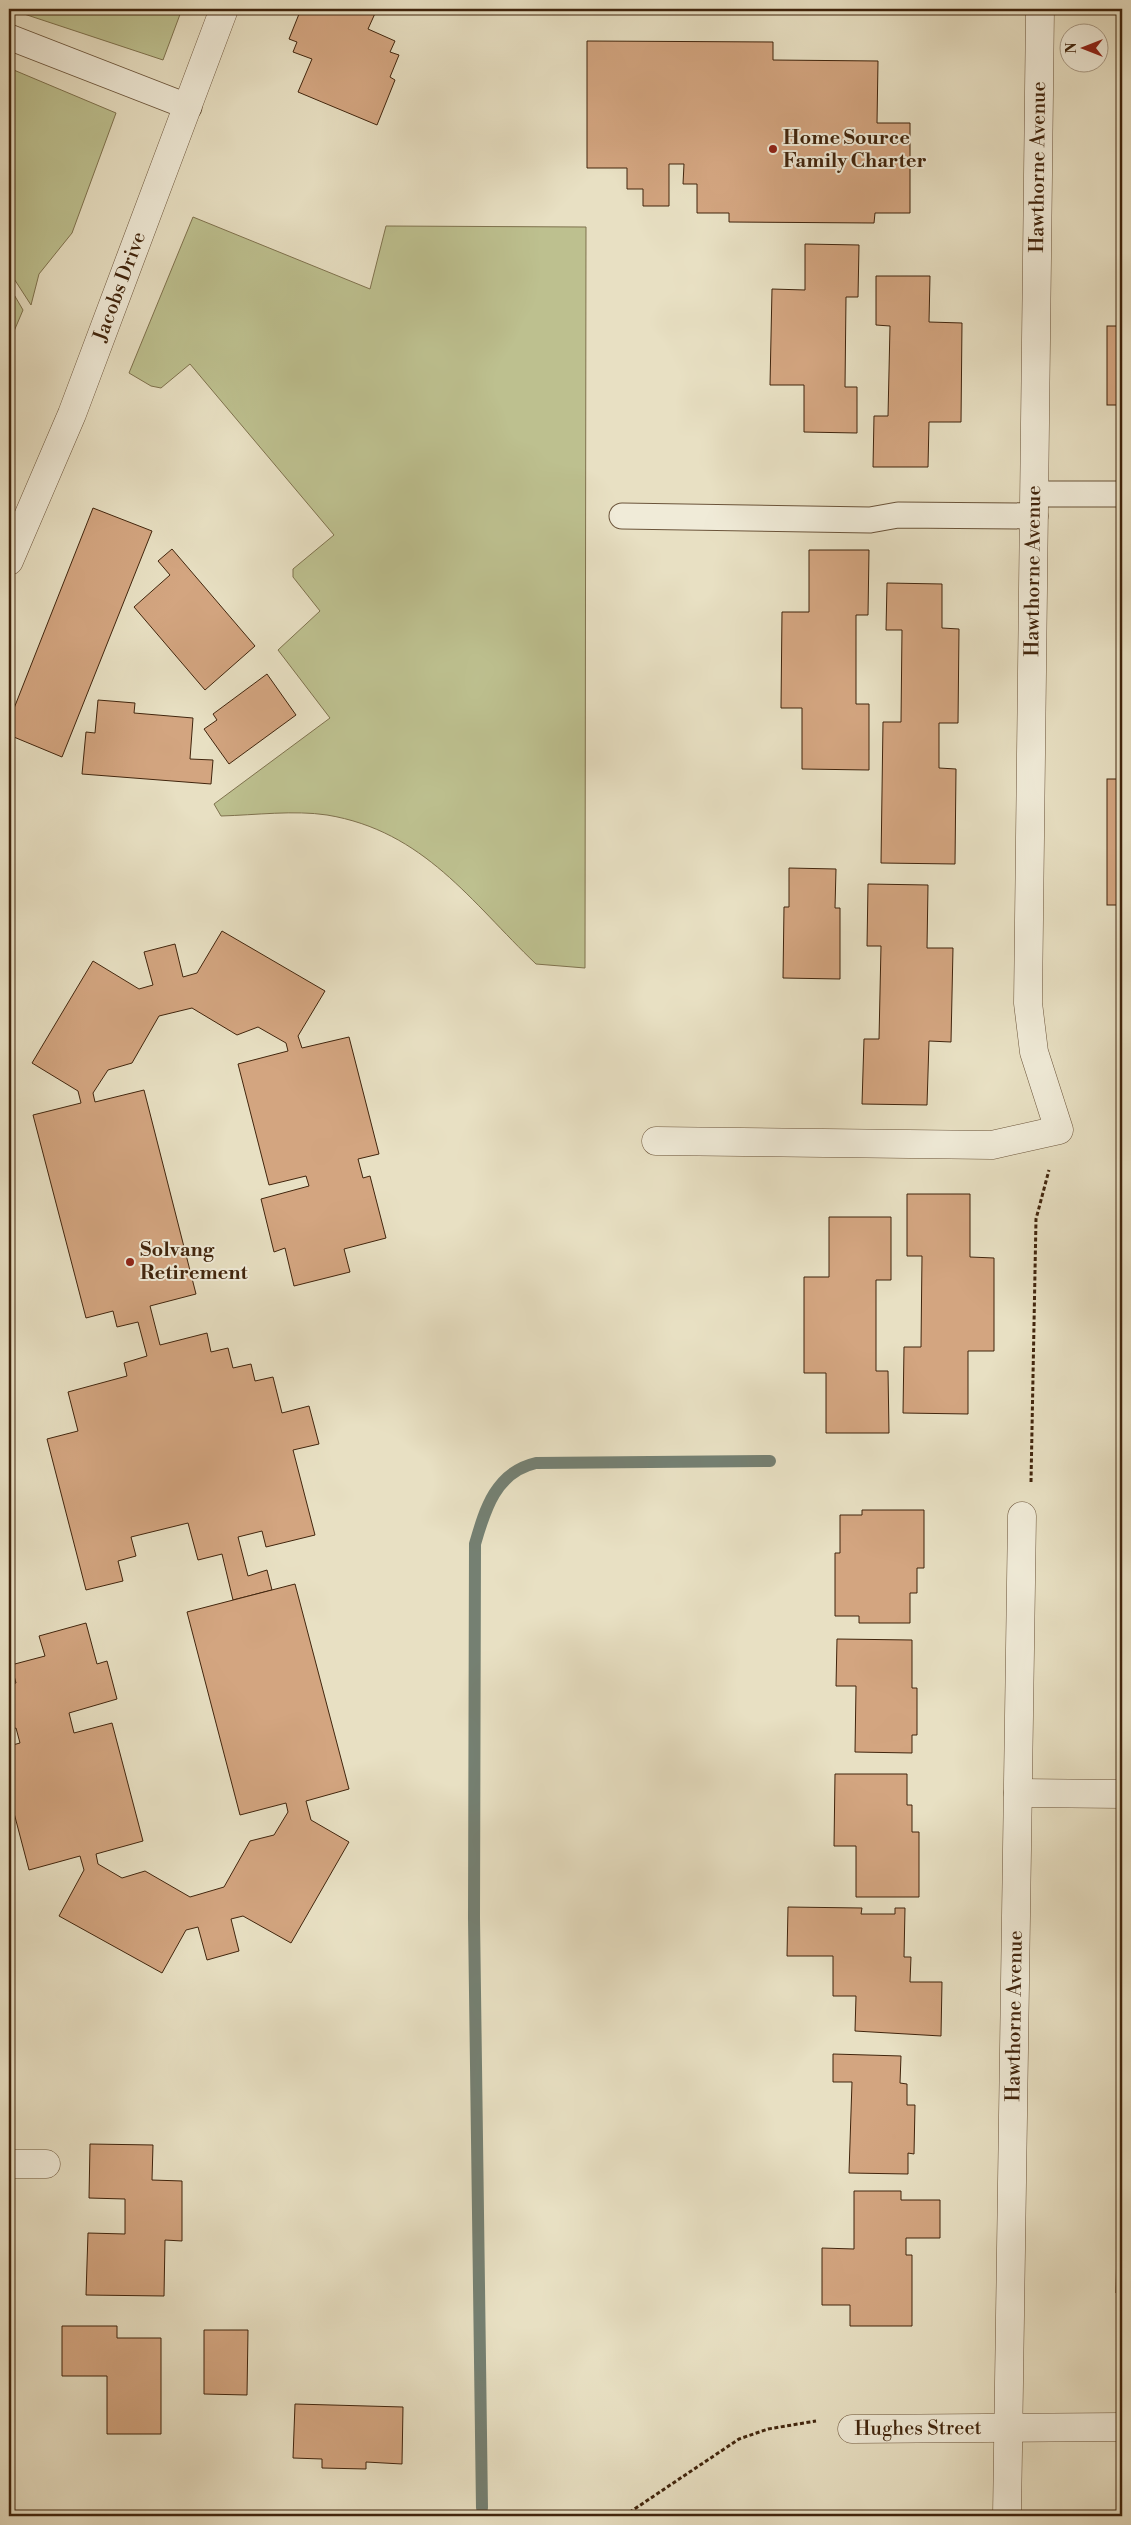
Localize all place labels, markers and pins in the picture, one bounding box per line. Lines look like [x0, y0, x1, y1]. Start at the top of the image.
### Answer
place label: Home Source Family Charter [783, 126, 927, 174]
marker: Home Source Family Charter [767, 143, 779, 155]
place label: Solvang Retirement [140, 1238, 249, 1286]
marker: Solvang Retirement [124, 1256, 136, 1268]

